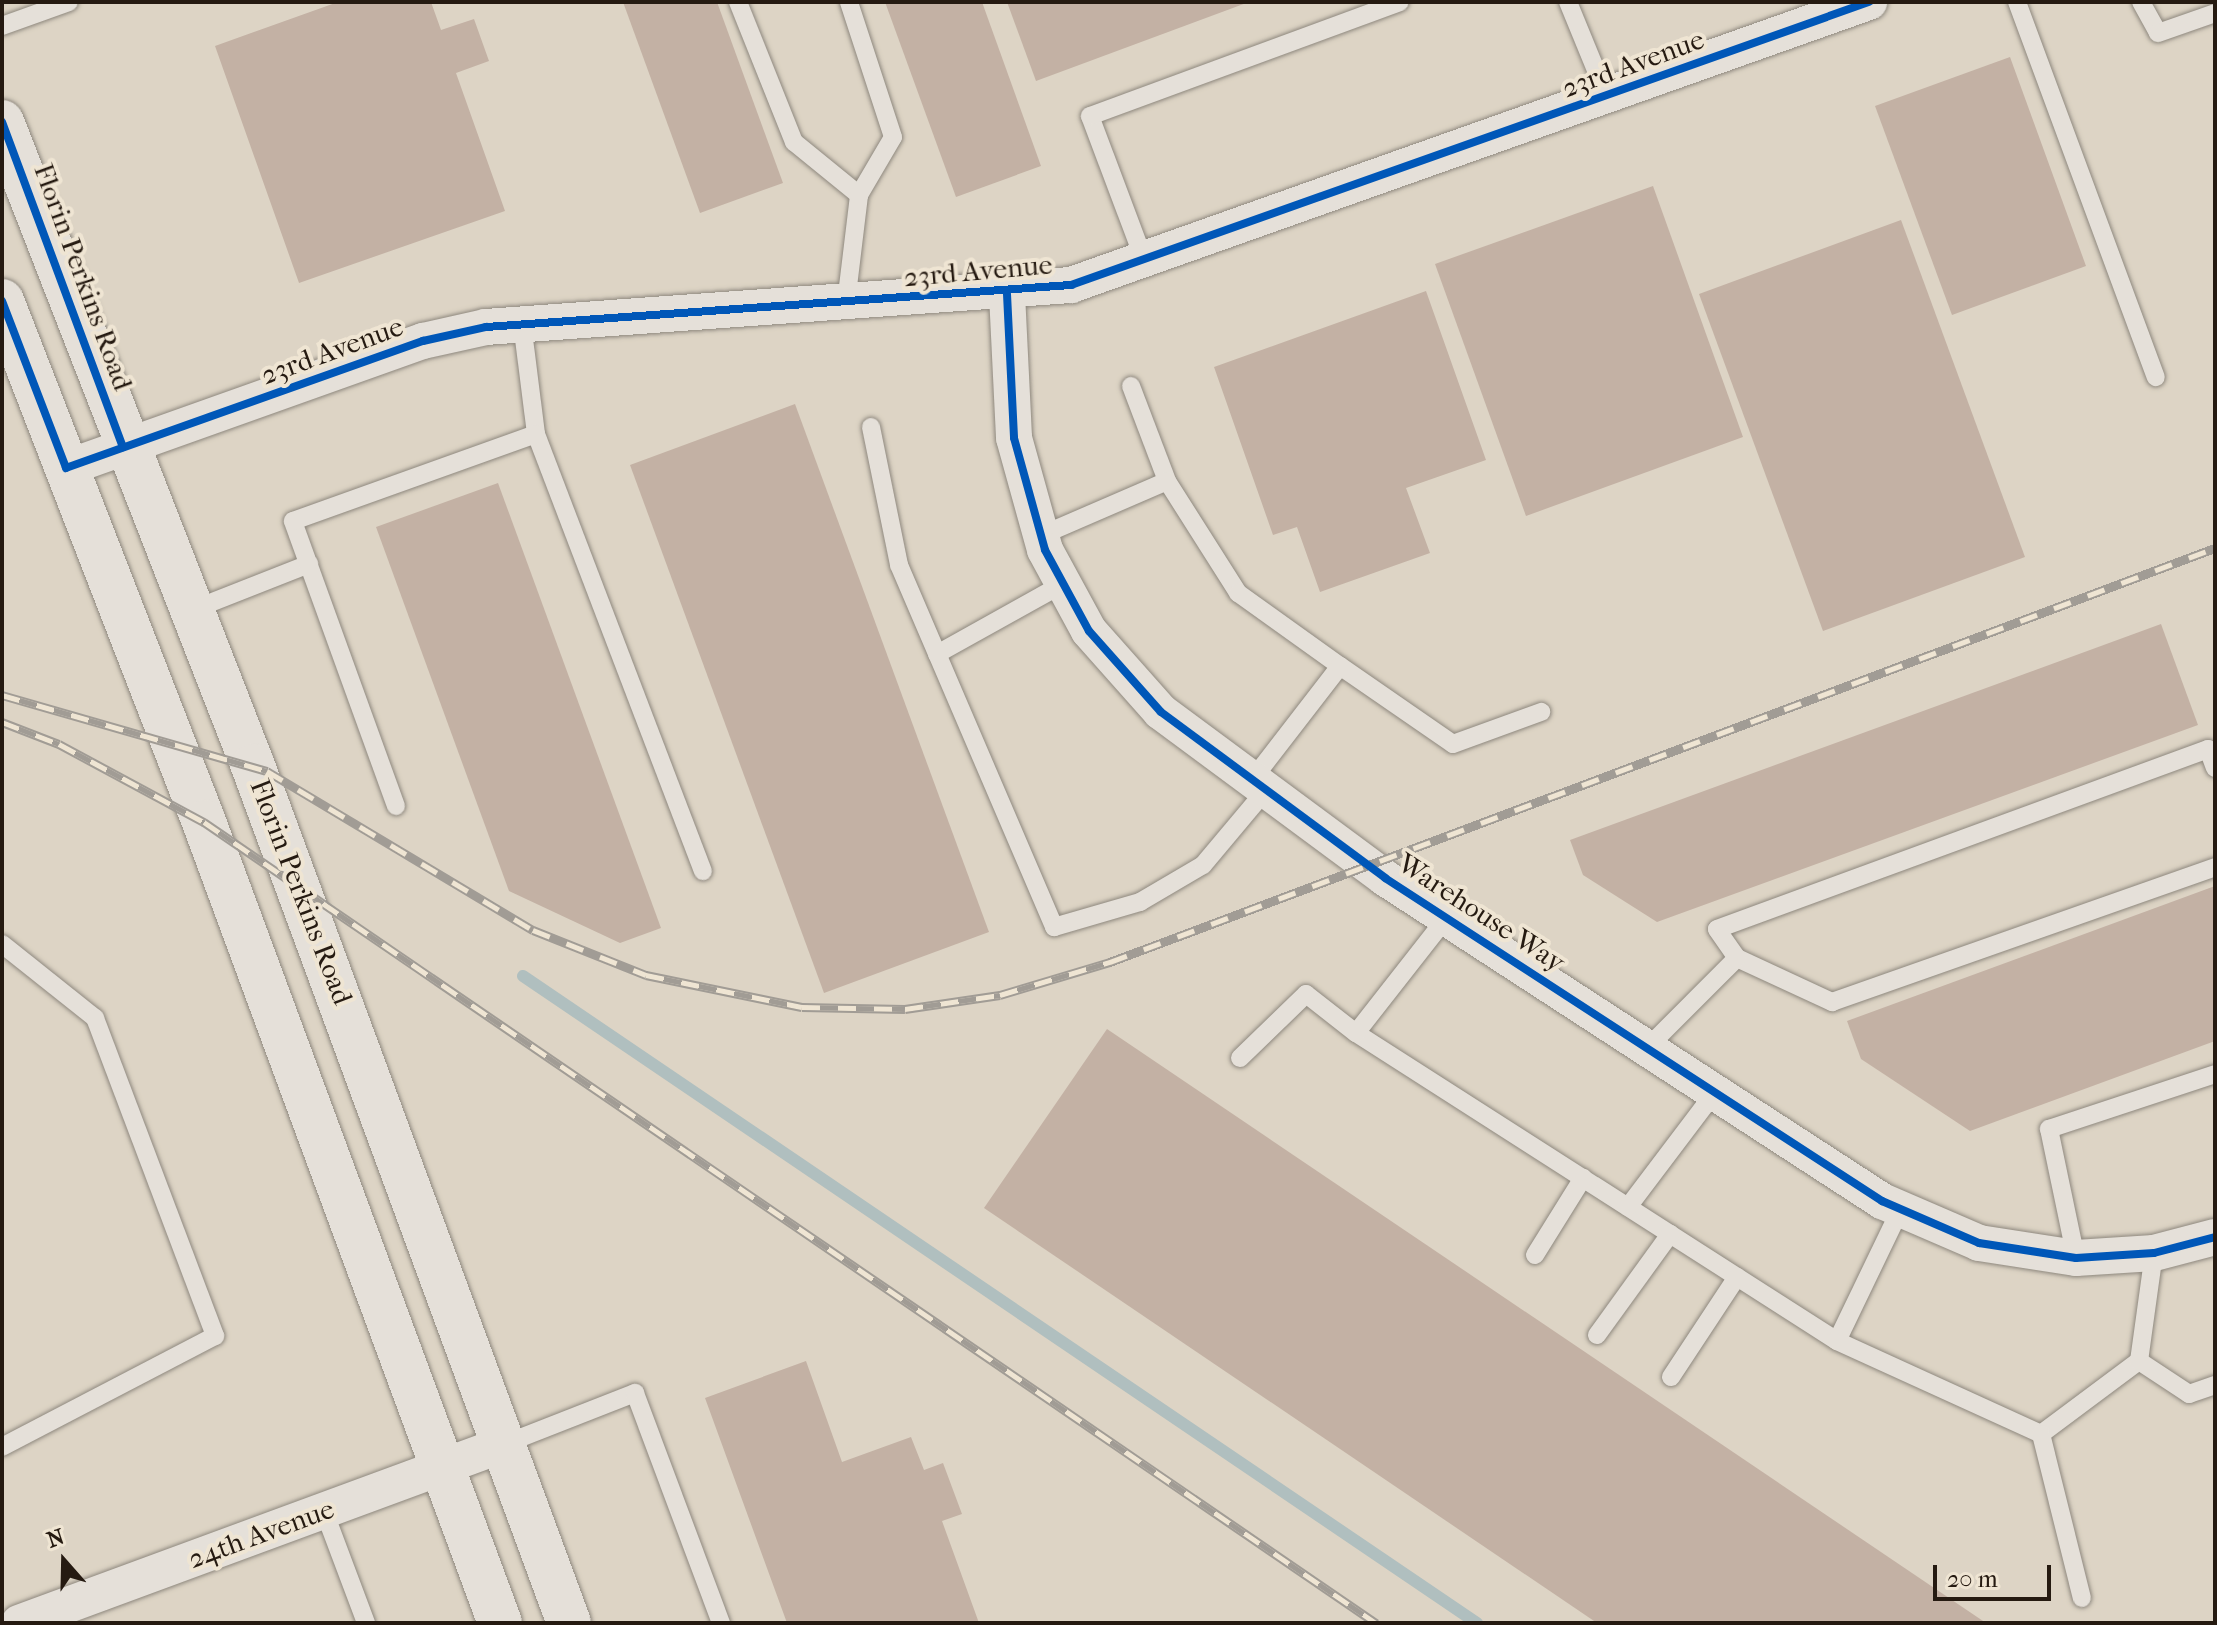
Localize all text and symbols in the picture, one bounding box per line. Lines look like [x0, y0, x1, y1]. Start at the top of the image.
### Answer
street label: 23rd Avenue [1557, 23, 1709, 105]
street label: Florin Perkins Road [26, 159, 140, 395]
street label: 23rd Avenue [902, 248, 1054, 294]
street label: 23rd Avenue [256, 310, 408, 392]
street label: Florin Perkins Road [243, 775, 359, 1009]
street label: Warehouse Way [1391, 846, 1571, 980]
street label: 24th Avenue [183, 1492, 339, 1576]
north arrow [24, 1521, 104, 1601]
text: N [43, 1523, 68, 1554]
scale bar [1937, 1549, 2055, 1599]
text: 20 m [1947, 1565, 1998, 1593]

